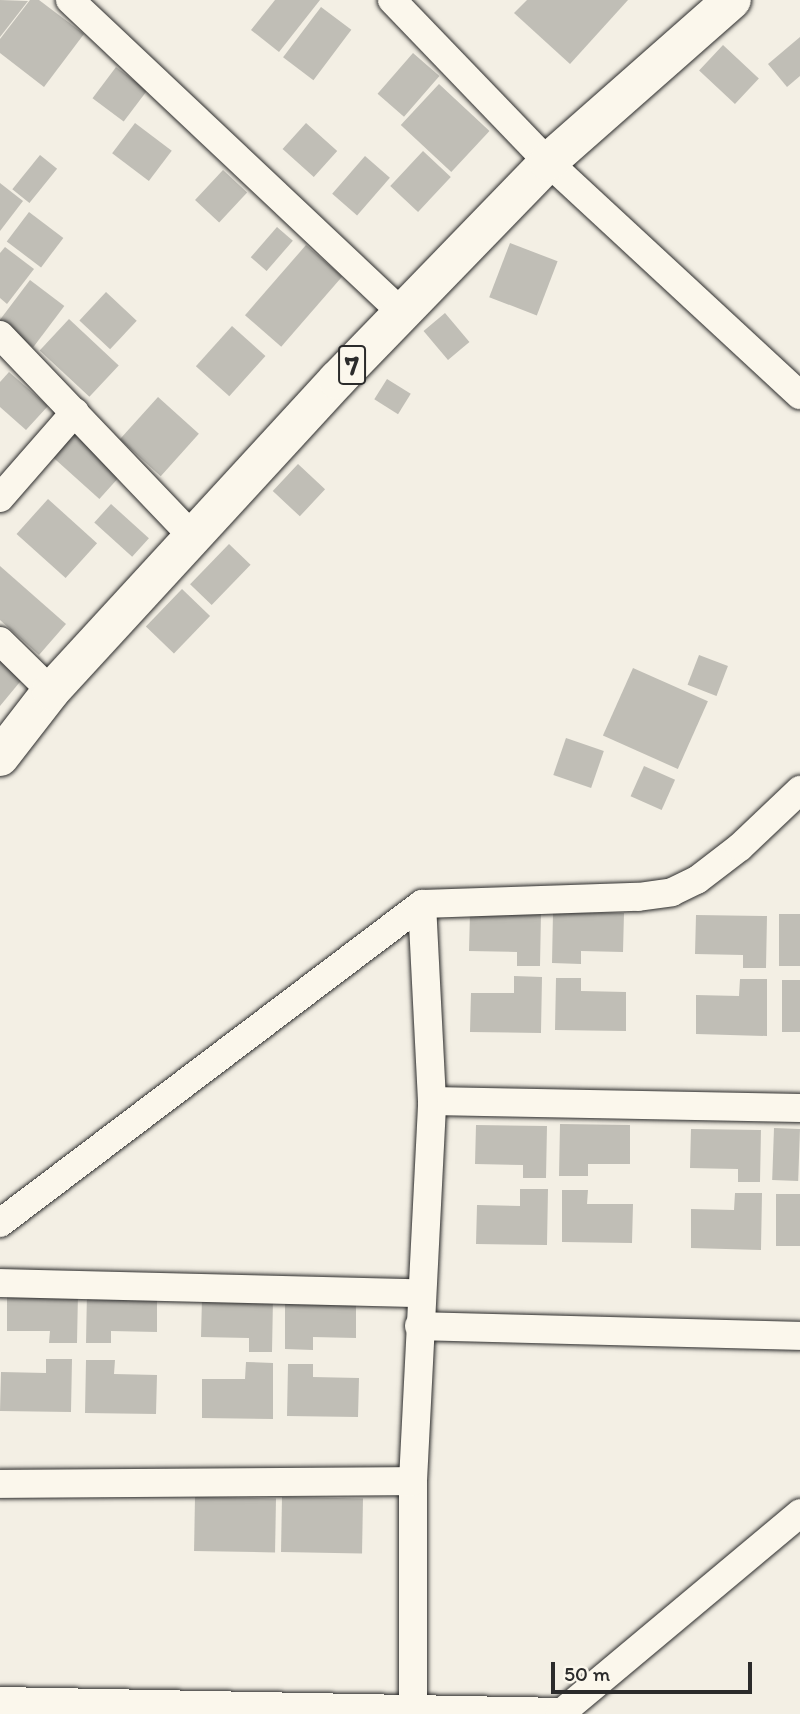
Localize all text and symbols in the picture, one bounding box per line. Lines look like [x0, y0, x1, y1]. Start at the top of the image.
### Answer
road number: 7 [338, 340, 366, 390]
scale bar [555, 1648, 756, 1692]
text: 50 m [564, 1661, 610, 1686]

